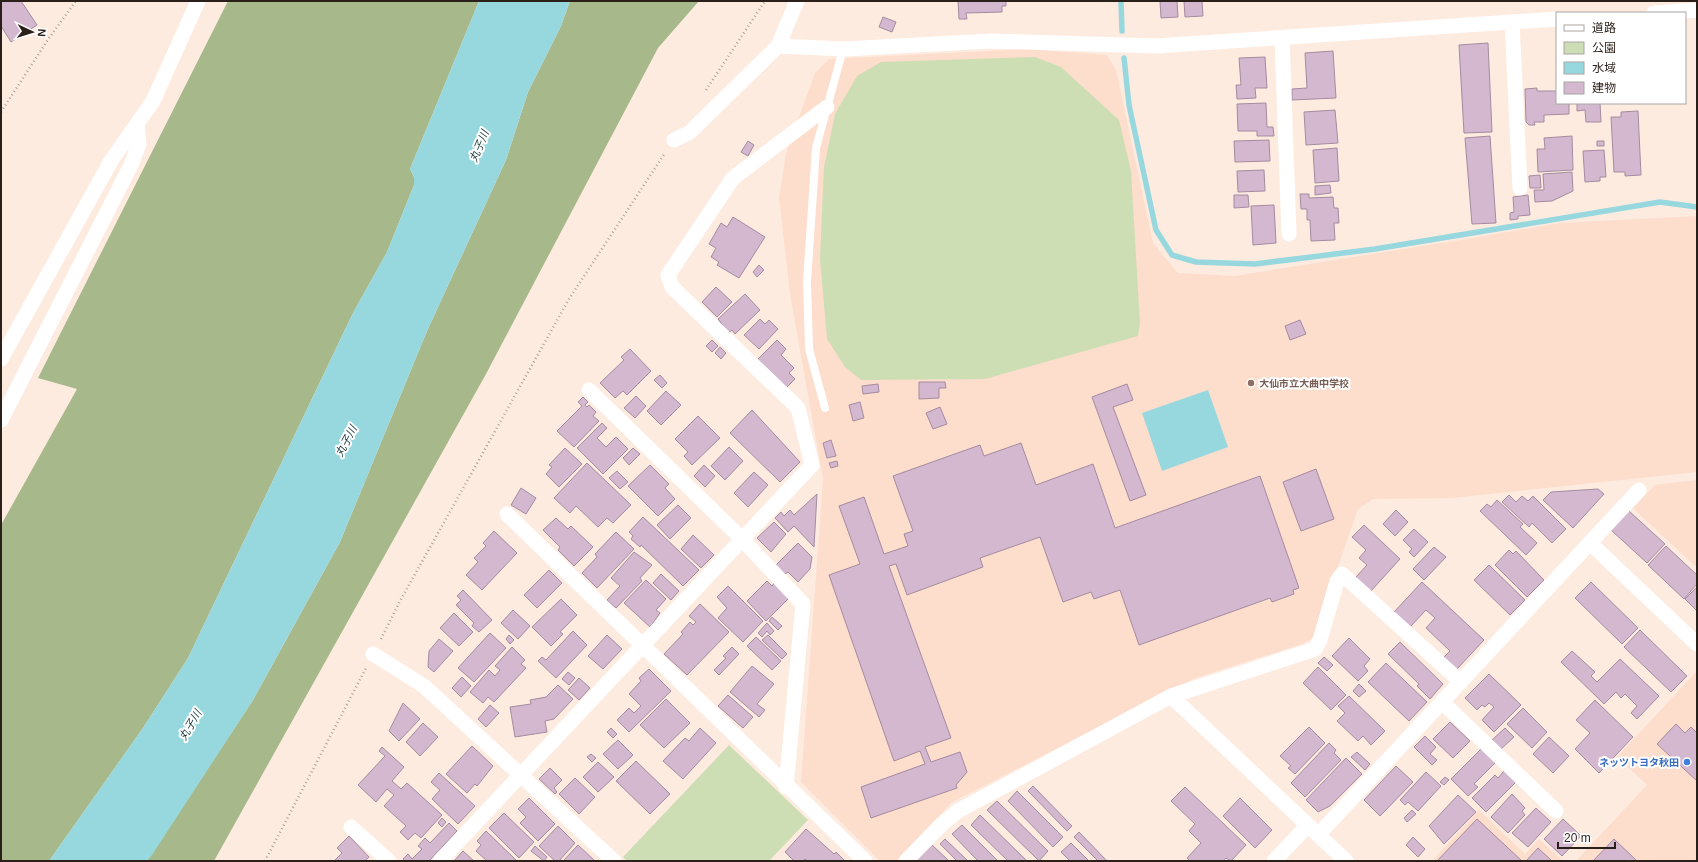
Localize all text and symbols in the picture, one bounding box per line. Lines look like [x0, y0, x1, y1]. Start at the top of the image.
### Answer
north arrow [12, 12, 52, 52]
legend [1556, 12, 1686, 104]
text: 道路 [1592, 21, 1616, 35]
text: N [36, 28, 48, 37]
text: 公園 [1592, 41, 1616, 55]
text: 水域 [1592, 61, 1616, 75]
text: 建物 [1592, 81, 1616, 95]
water label: 丸子川 [467, 128, 491, 164]
marker: 大仙市立大曲中学校 [1246, 378, 1256, 388]
place label: 大仙市立大曲中学校 [1259, 378, 1349, 389]
water label: 丸子川 [333, 423, 360, 458]
water label: 丸子川 [177, 707, 204, 742]
place label: ネッツトヨタ秋田 [1599, 757, 1679, 768]
marker: ネッツトヨタ秋田 [1682, 757, 1692, 767]
scale bar [1558, 824, 1615, 850]
text: 20 m [1564, 831, 1591, 845]

